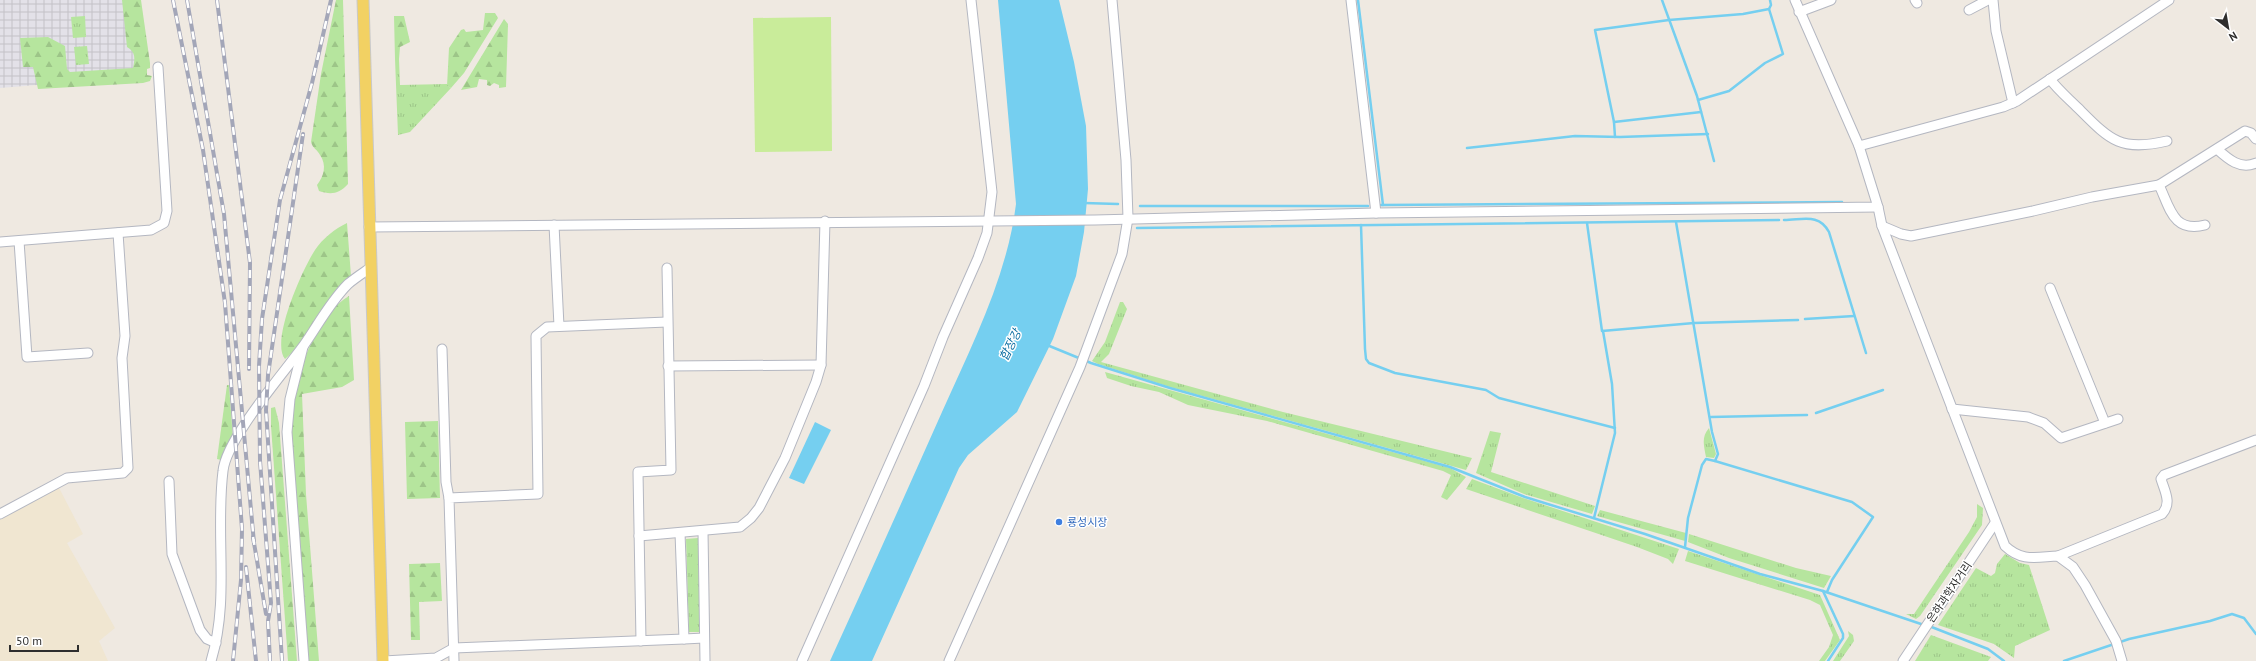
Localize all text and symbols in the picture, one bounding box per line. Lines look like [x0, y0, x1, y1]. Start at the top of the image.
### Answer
north arrow [2208, 8, 2248, 48]
text: N [2226, 29, 2240, 44]
water label: 합장강 [996, 325, 1025, 363]
place label: 룡성시장 [1067, 515, 1107, 529]
marker: 룡성시장 [1054, 517, 1064, 527]
street label: 은하과학자거리 [1923, 559, 1975, 625]
scale bar [10, 627, 78, 653]
text: 50 m [16, 633, 42, 648]

